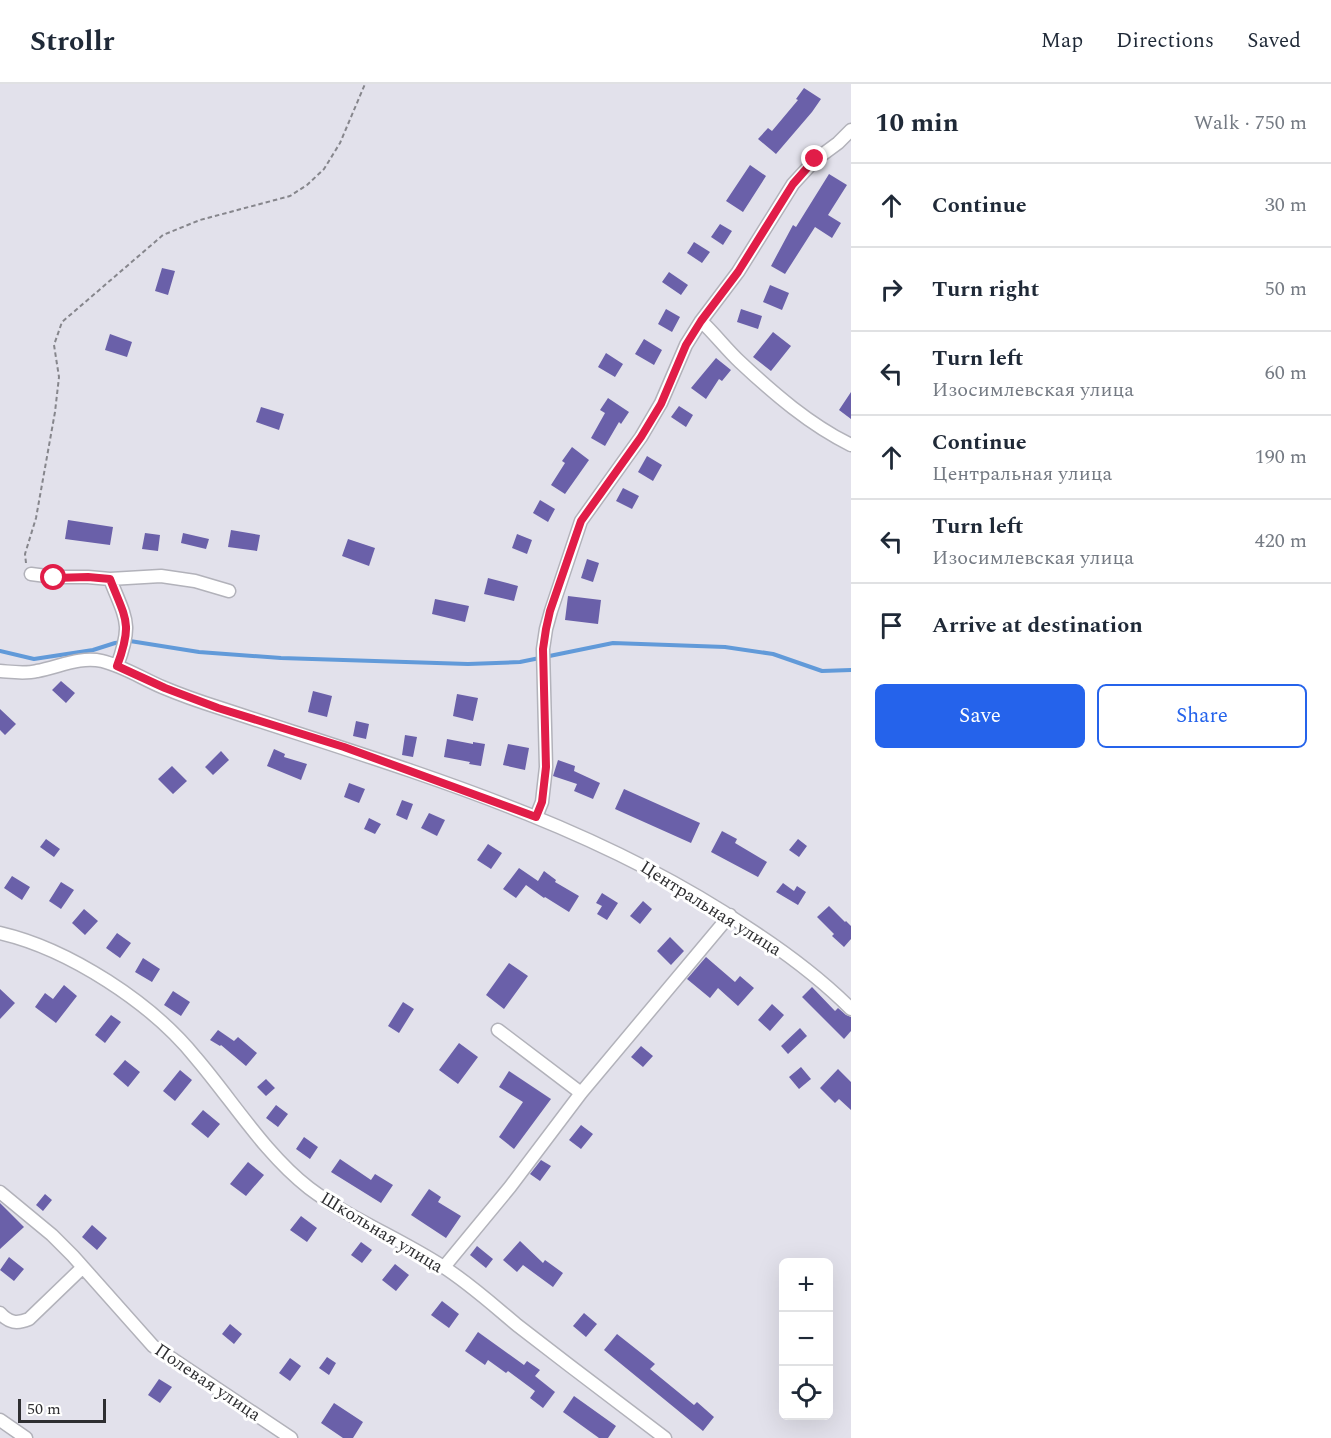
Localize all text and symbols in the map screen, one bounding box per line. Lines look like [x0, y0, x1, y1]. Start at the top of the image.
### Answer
text: Strollr [30, 20, 114, 63]
text: Map [1041, 25, 1083, 57]
text: Directions [1116, 25, 1214, 57]
text: Saved [1247, 25, 1301, 57]
text: 10 min [875, 103, 959, 143]
text: Walk · 750 m [1194, 108, 1307, 138]
route end [801, 145, 827, 171]
icon: ahead [875, 189, 908, 222]
text: Continue [932, 189, 1027, 222]
text: 30 m [1265, 190, 1307, 220]
icon: right [875, 273, 908, 306]
text: Turn right [932, 273, 1039, 306]
text: 50 m [1265, 274, 1307, 304]
text: Turn left [932, 342, 1024, 375]
icon: left [875, 357, 908, 390]
text: 60 m [1265, 358, 1307, 388]
text: Изосимлевская улица [932, 375, 1134, 405]
text: Continue [932, 426, 1027, 459]
icon: ahead [875, 441, 908, 474]
text: 190 m [1255, 442, 1307, 472]
text: Центральная улица [932, 459, 1112, 489]
text: Turn left [932, 510, 1024, 543]
icon: left [875, 525, 908, 558]
text: 420 m [1255, 526, 1307, 556]
text: Изосимлевская улица [932, 543, 1134, 573]
route start [40, 564, 66, 590]
icon: arrive [875, 609, 908, 642]
text: Arrive at destination [932, 609, 1143, 642]
button: Save [875, 684, 1085, 748]
button: Share [1097, 684, 1307, 748]
street label: Центральная улица [635, 854, 787, 963]
street label: Школьная улица [315, 1185, 449, 1280]
map controls [779, 1258, 833, 1420]
button: + [779, 1258, 833, 1312]
button: − [779, 1312, 833, 1366]
street label: Полевая улица [149, 1337, 266, 1428]
button: locate [779, 1366, 833, 1420]
scale bar [18, 1396, 106, 1424]
text: 50 m [27, 1397, 61, 1421]

